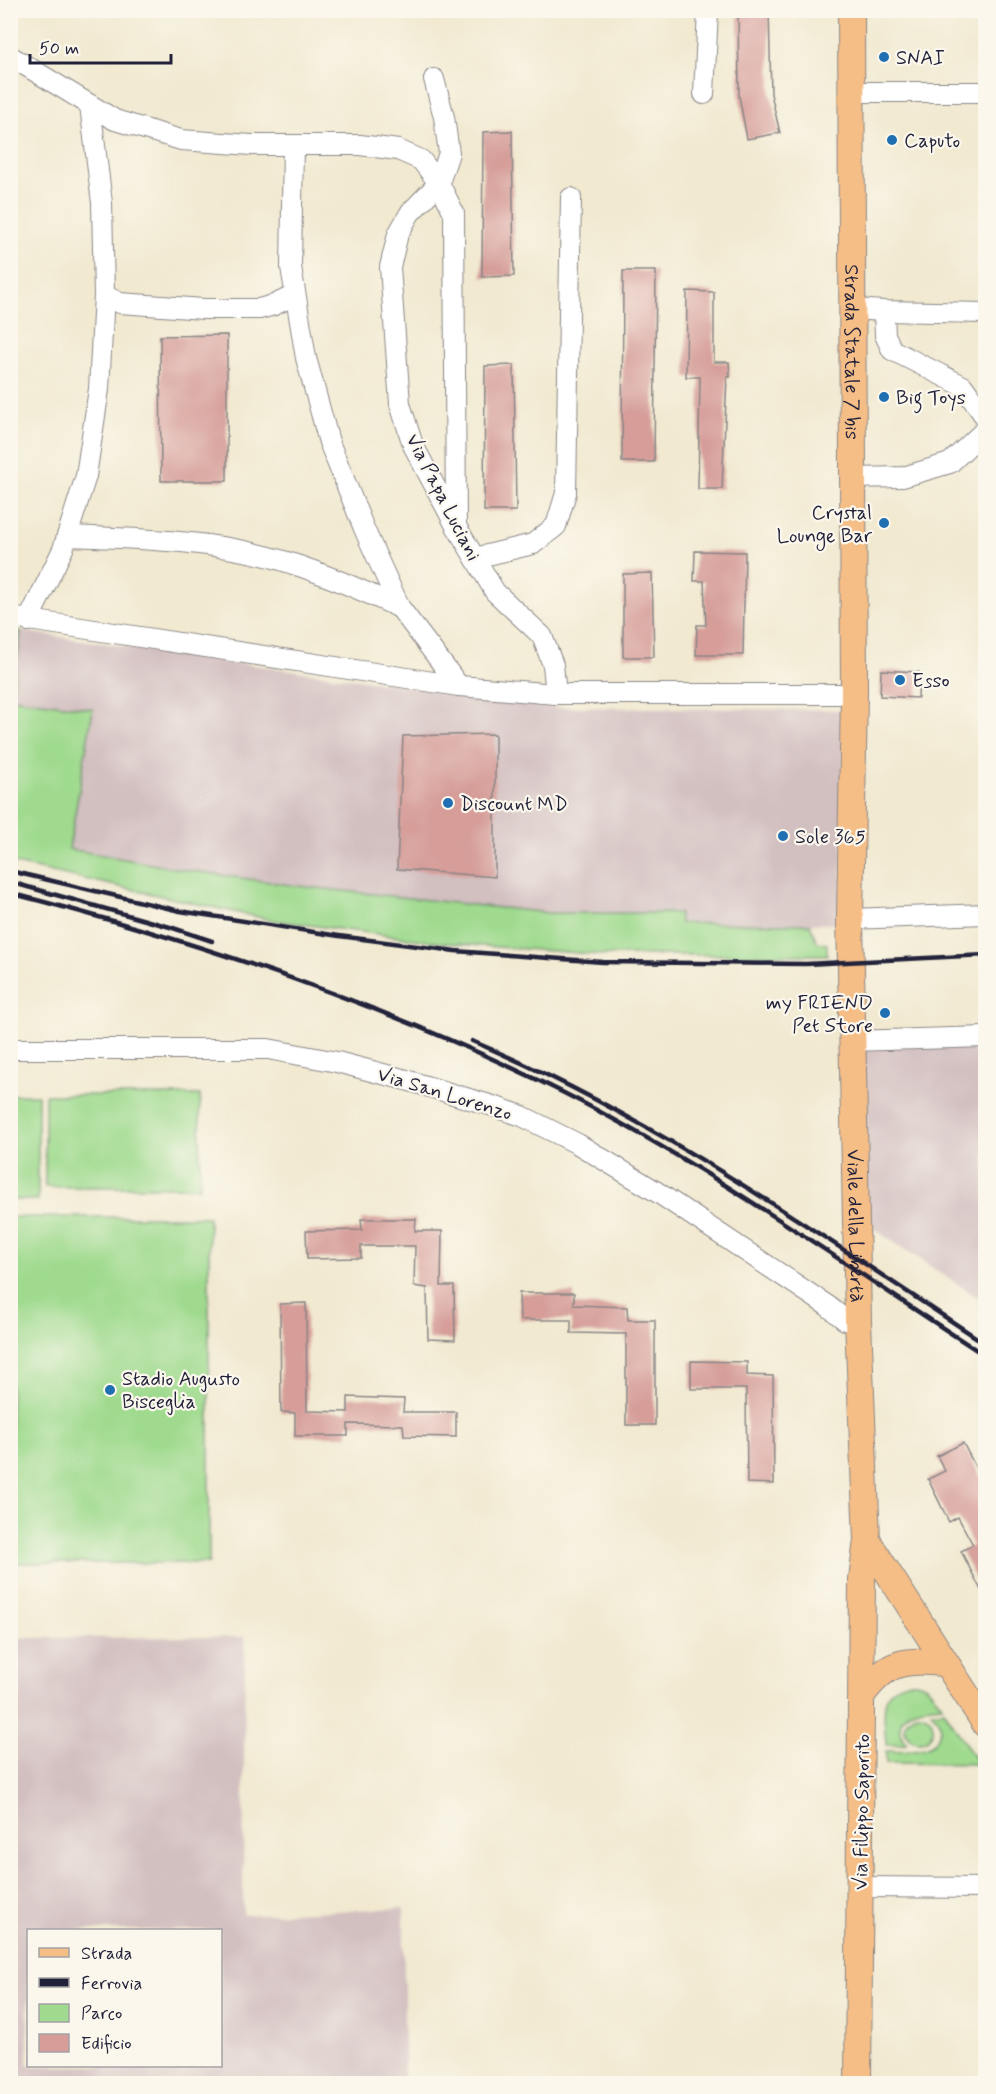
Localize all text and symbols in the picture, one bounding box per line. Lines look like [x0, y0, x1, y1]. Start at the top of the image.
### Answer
scale bar [30, 27, 171, 65]
text: 50 m [39, 37, 79, 61]
place label: SNAI [896, 45, 945, 72]
marker: SNAI [877, 50, 891, 64]
place label: Caputo [904, 128, 960, 155]
marker: Caputo [885, 133, 899, 147]
street label: Strada Statale 7 bis [837, 264, 865, 440]
place label: Big Toys [896, 385, 966, 414]
marker: Big Toys [877, 390, 891, 404]
street label: Via Papa Luciani [399, 429, 486, 566]
place label: Crystal Lounge Bar [777, 500, 873, 551]
marker: Crystal Lounge Bar [877, 516, 891, 530]
place label: Esso [912, 668, 950, 695]
marker: Esso [893, 673, 907, 687]
place label: Discount MD [460, 791, 568, 818]
marker: Discount MD [441, 796, 455, 810]
place label: Sole 365 [795, 824, 866, 851]
marker: Sole 365 [776, 829, 790, 843]
place label: my FRIEND Pet Store [766, 990, 873, 1040]
marker: my FRIEND Pet Store [878, 1006, 892, 1020]
street label: Via San Lorenzo [374, 1061, 515, 1128]
street label: Viale della Libertà [840, 1149, 870, 1303]
place label: Stadio Augusto Bisceglia [122, 1366, 240, 1416]
marker: Stadio Augusto Bisceglia [103, 1383, 117, 1397]
street label: Via Filippo Saporito [848, 1734, 877, 1890]
legend [27, 1929, 222, 2067]
text: Strada [81, 1942, 132, 1966]
text: Ferrovia [81, 1972, 142, 1996]
text: Parco [81, 2002, 122, 2026]
text: Edificio [81, 2032, 132, 2056]

